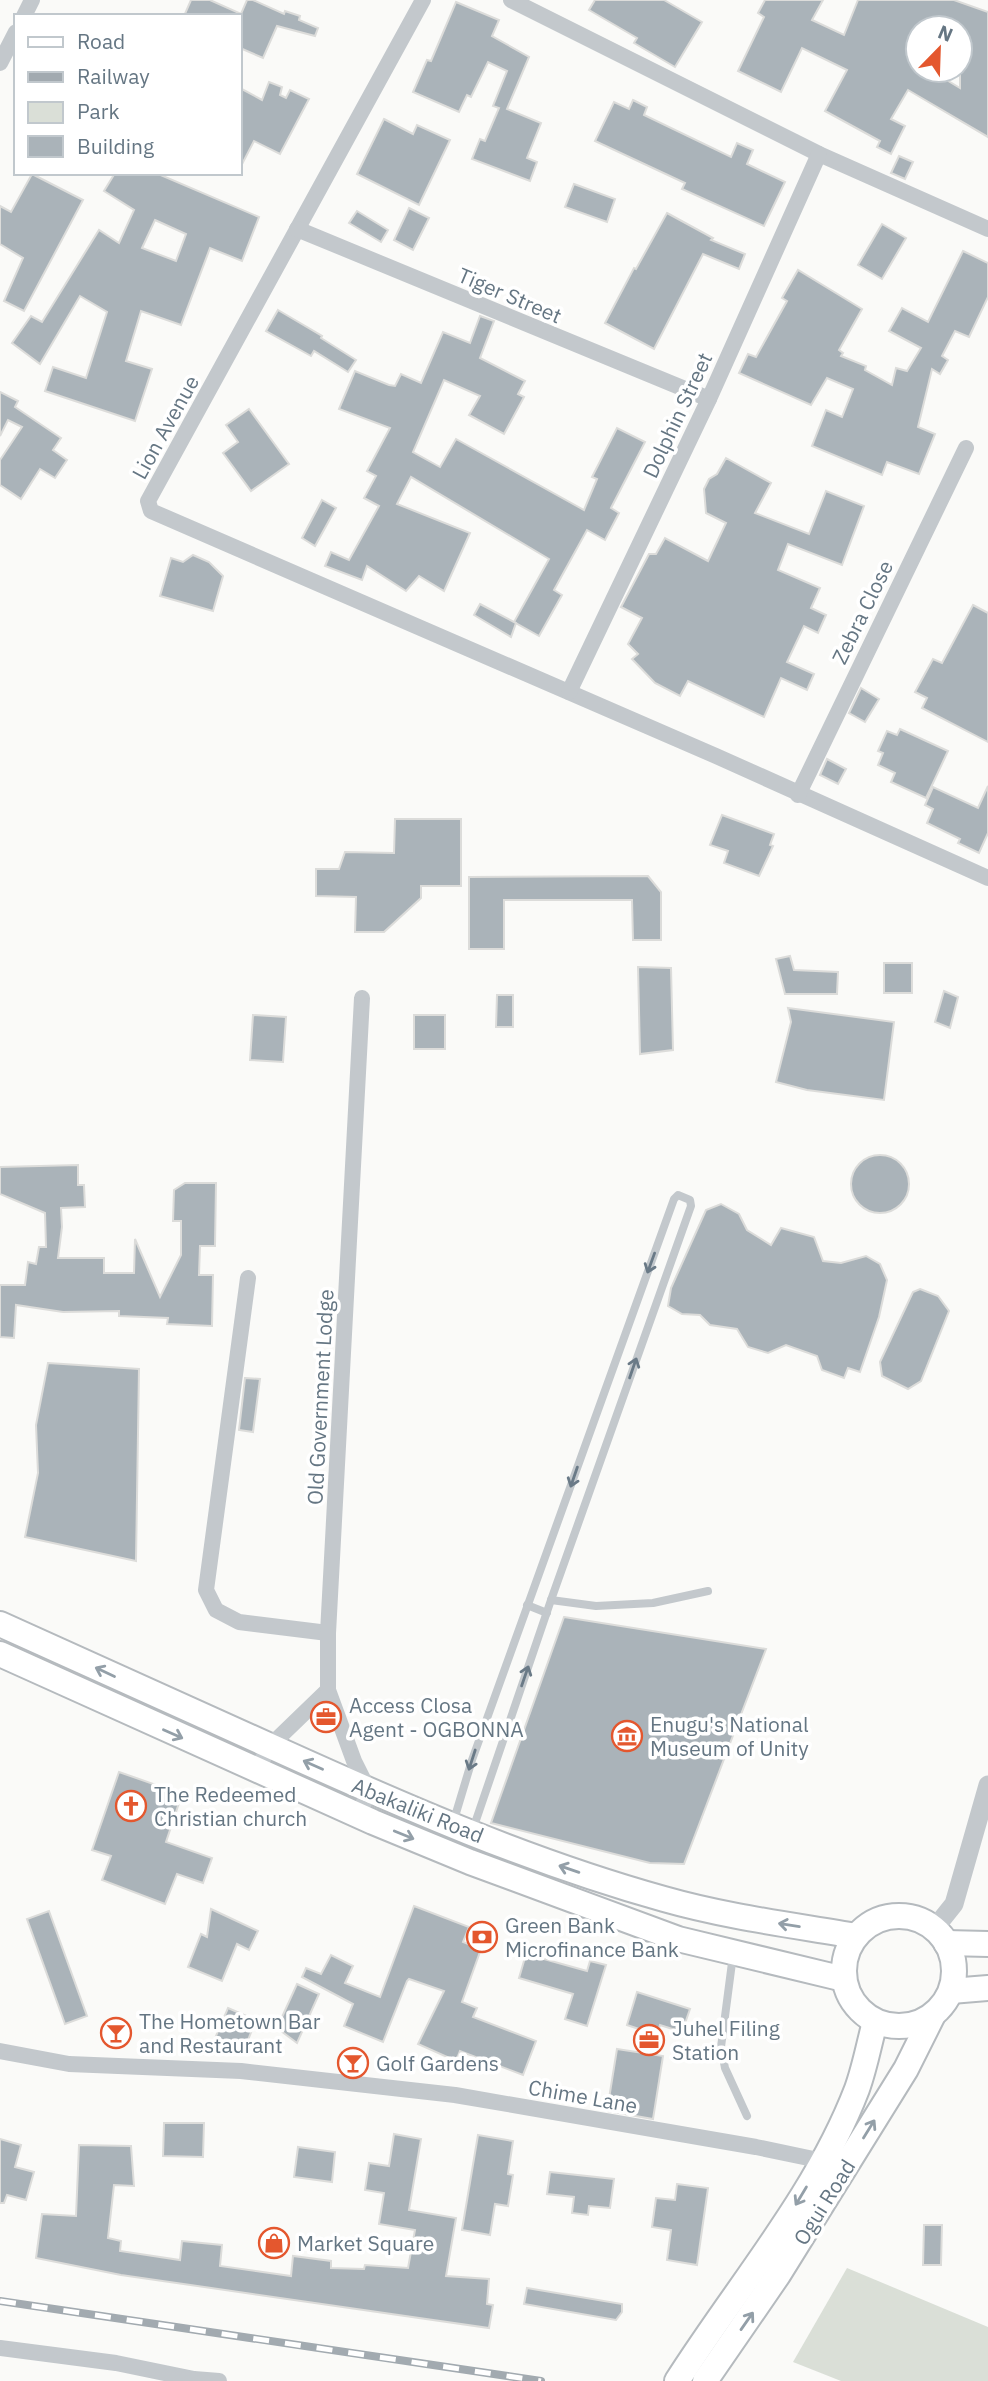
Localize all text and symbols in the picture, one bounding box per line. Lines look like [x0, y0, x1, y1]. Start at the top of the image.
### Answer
legend [14, 14, 242, 175]
north arrow [904, 14, 974, 84]
text: N [935, 20, 957, 47]
text: Road [77, 27, 125, 55]
text: Railway [77, 62, 150, 90]
text: Park [77, 97, 120, 125]
text: Building [77, 132, 154, 160]
street label: Tiger Street [454, 261, 566, 329]
street label: Dolphin Street [636, 348, 718, 482]
street label: Lion Avenue [125, 370, 205, 484]
street label: Zebra Close [825, 556, 899, 668]
one-way arrow [643, 1252, 656, 1274]
street label: Old Government Lodge [300, 1288, 340, 1506]
one-way arrow [628, 1358, 640, 1380]
one-way arrow [567, 1466, 579, 1488]
one-way arrow [95, 1665, 116, 1678]
one-way arrow [520, 1665, 532, 1687]
place label: Access Closa Agent - OGBONNA [349, 1691, 524, 1743]
office icon: Access Closa Agent - OGBONNA [309, 1700, 343, 1734]
place label: Enugu's National Museum of Unity [650, 1710, 809, 1762]
museum icon: Enugu's National Museum of Unity [610, 1719, 644, 1753]
one-way arrow [162, 1728, 183, 1741]
one-way arrow [465, 1749, 477, 1771]
one-way arrow [302, 1758, 323, 1771]
street label: Abakaliki Road [348, 1771, 488, 1849]
place label: The Redeemed Christian church [154, 1780, 307, 1832]
church icon: The Redeemed Christian church [114, 1789, 148, 1823]
one-way arrow [393, 1830, 414, 1843]
one-way arrow [558, 1862, 580, 1874]
place label: Green Bank Microfinance Bank [505, 1911, 679, 1963]
one-way arrow [778, 1918, 801, 1931]
bank icon: Green Bank Microfinance Bank [465, 1920, 499, 1954]
place label: The Hometown Bar and Restaurant [139, 2007, 321, 2059]
place label: Juhel Filing Station [672, 2014, 780, 2066]
bar icon: The Hometown Bar and Restaurant [99, 2016, 133, 2050]
office icon: Juhel Filing Station [632, 2023, 666, 2057]
bar icon: Golf Gardens [336, 2046, 370, 2080]
place label: Golf Gardens [376, 2049, 499, 2077]
street label: Chime Lane [526, 2073, 640, 2119]
one-way arrow [862, 2119, 876, 2139]
street label: Ogui Road [787, 2154, 861, 2250]
one-way arrow [794, 2186, 808, 2206]
shop icon: Market Square [257, 2226, 291, 2260]
place label: Market Square [297, 2229, 434, 2257]
one-way arrow [740, 2312, 754, 2331]

